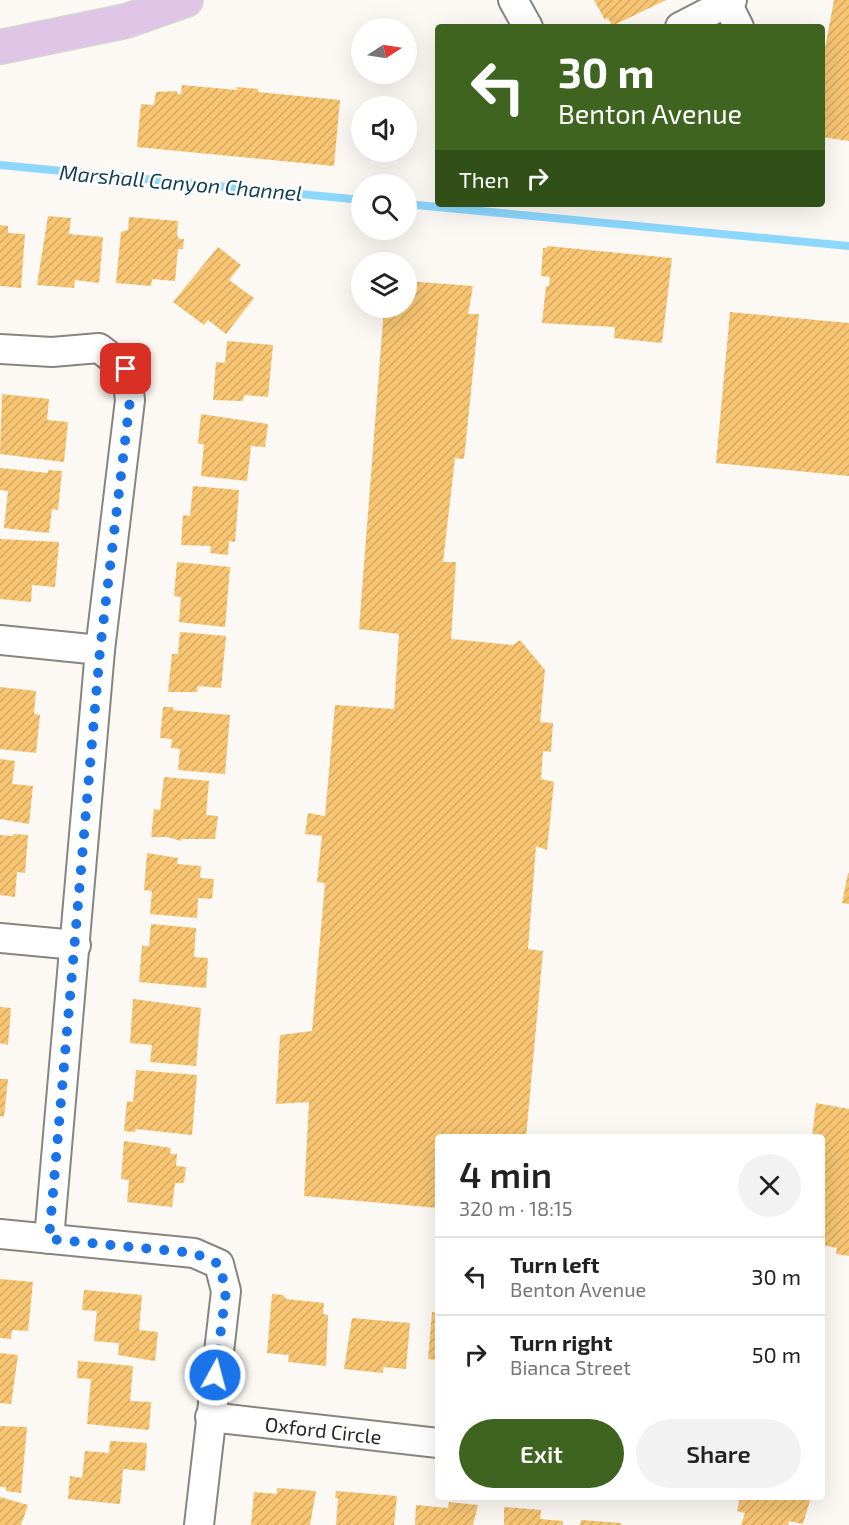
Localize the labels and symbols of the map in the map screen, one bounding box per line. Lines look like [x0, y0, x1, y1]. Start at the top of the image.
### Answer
north arrow [351, 18, 417, 84]
water label: Marshall Canyon Channel [58, 159, 304, 206]
pin [100, 343, 151, 394]
position arrow [183, 1343, 247, 1407]
street label: Oxford Circle [264, 1411, 383, 1448]

